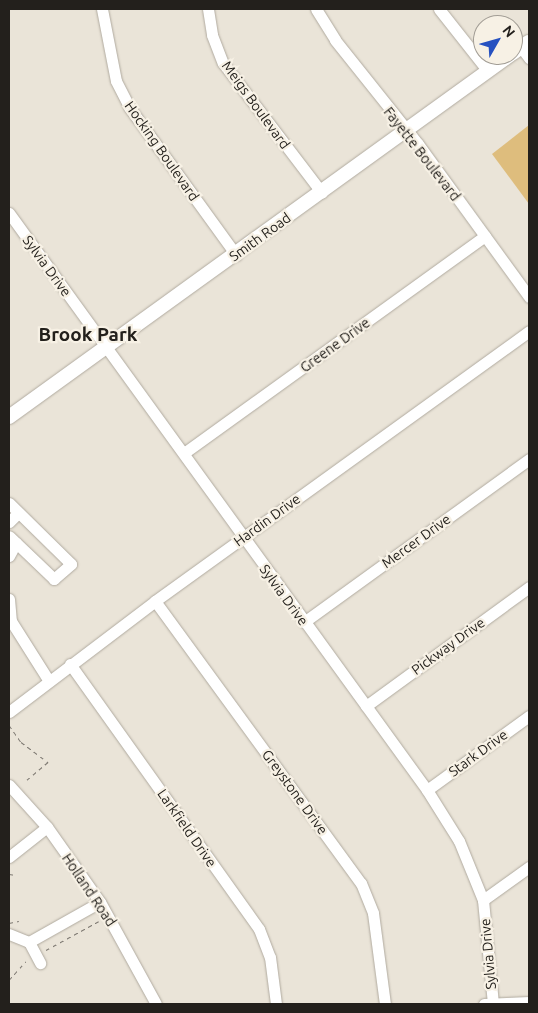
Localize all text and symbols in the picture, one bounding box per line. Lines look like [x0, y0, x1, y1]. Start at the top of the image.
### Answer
north arrow [473, 15, 523, 65]
text: N [500, 22, 519, 40]
street label: Meigs Boulevard [218, 58, 294, 152]
street label: Hocking Boulevard [121, 98, 203, 204]
street label: Fayette Boulevard [380, 104, 464, 204]
street label: Smith Road [226, 209, 294, 265]
street label: Sylvia Drive [19, 232, 75, 300]
street label: Greene Drive [297, 314, 373, 376]
district label: Brook Park [39, 324, 137, 346]
street label: Hardin Drive [230, 490, 304, 550]
street label: Mercer Drive [378, 510, 454, 572]
street label: Sylvia Drive [256, 561, 312, 629]
street label: Pickway Drive [408, 614, 488, 678]
street label: Stark Drive [445, 726, 511, 780]
street label: Greystone Drive [259, 746, 331, 838]
street label: Larkfield Drive [154, 786, 220, 870]
street label: Holland Road [59, 850, 119, 930]
street label: Sylvia Drive [477, 918, 499, 990]

